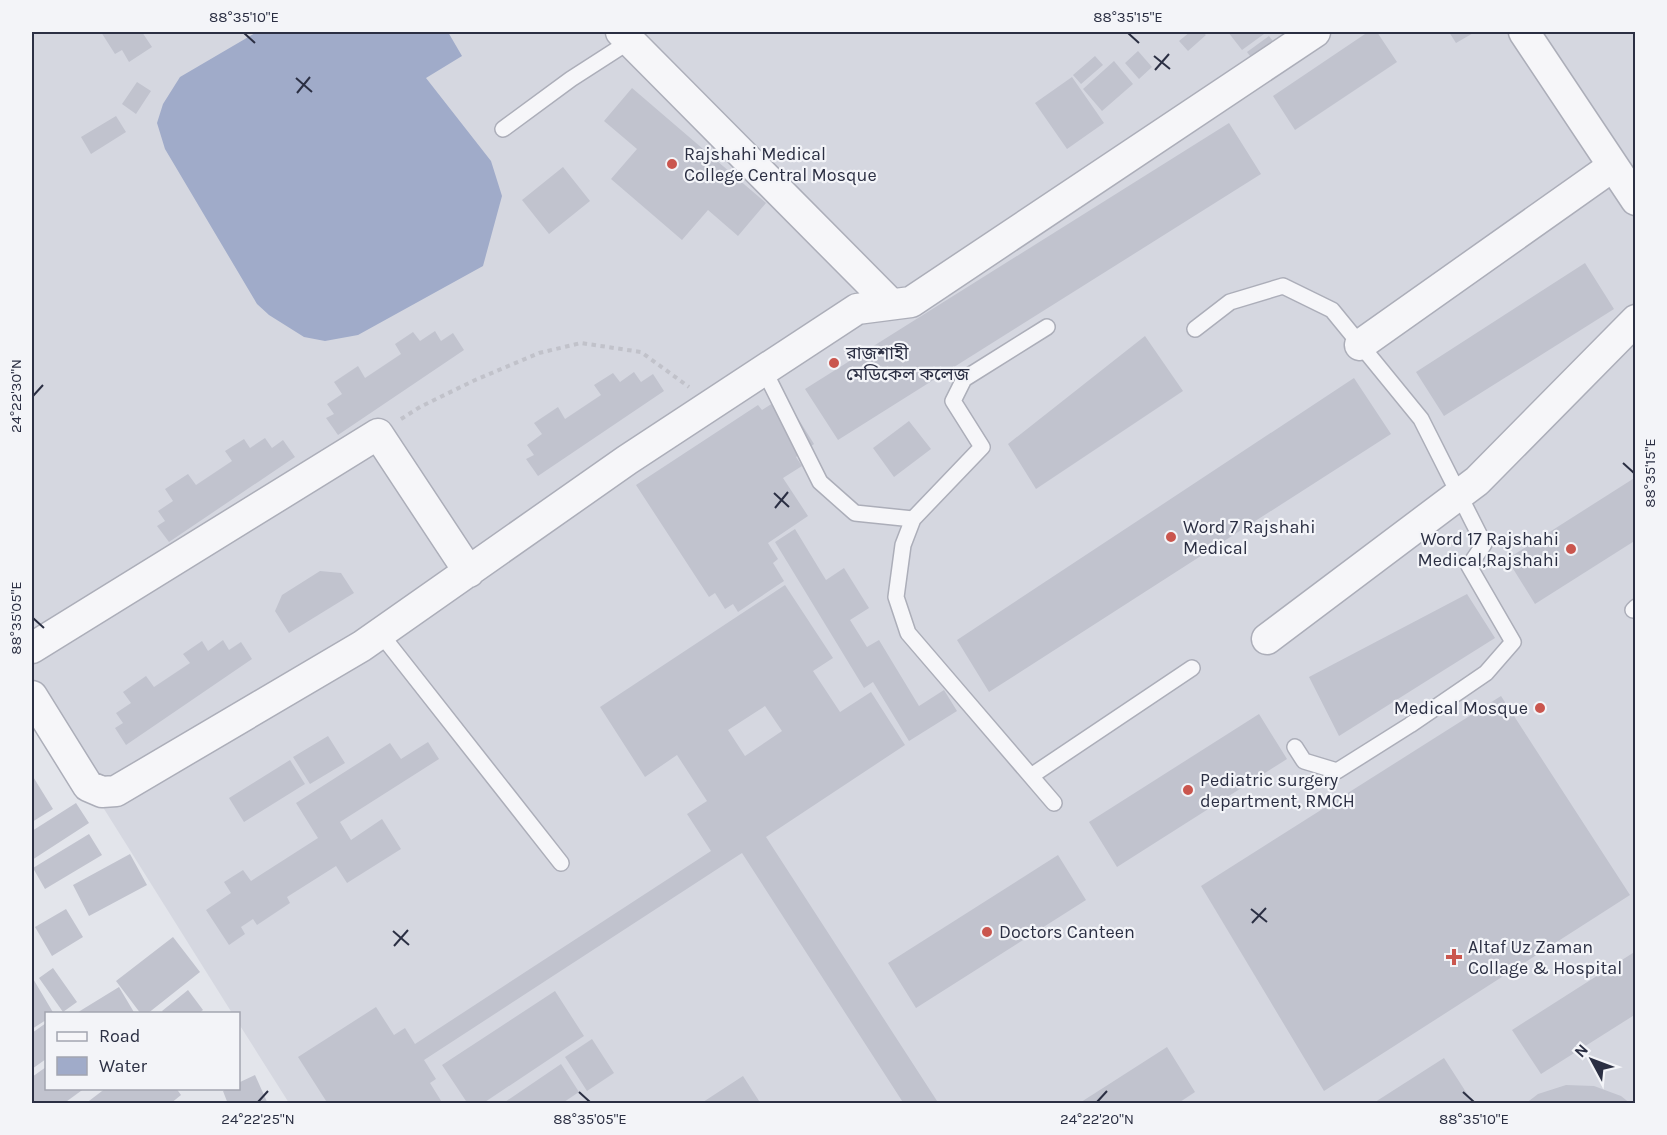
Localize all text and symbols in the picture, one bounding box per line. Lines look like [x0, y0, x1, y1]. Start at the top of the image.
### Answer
text: 88°35'10"E [209, 8, 279, 26]
text: 88°35'15"E [1093, 8, 1163, 26]
place label: Rajshahi Medical College Central Mosque [684, 143, 877, 186]
marker: Rajshahi Medical College Central Mosque [665, 157, 679, 171]
place label: রাজশাহী মেডিকেল কলেজ [845, 342, 970, 385]
marker: রাজশাহী মেডিকেল কলেজ [827, 356, 841, 370]
text: 24°22'30"N [7, 359, 25, 433]
text: 88°35'15"E [1641, 438, 1659, 508]
place label: Word 7 Rajshahi Medical [1183, 516, 1316, 559]
place label: Word 17 Rajshahi Medical,Rajshahi [1417, 528, 1559, 571]
marker: Word 7 Rajshahi Medical [1164, 530, 1178, 544]
marker: Word 17 Rajshahi Medical,Rajshahi [1564, 542, 1578, 556]
text: 88°35'05"E [7, 581, 25, 655]
place label: Medical Mosque [1394, 697, 1528, 719]
marker: Medical Mosque [1533, 701, 1547, 715]
place label: Pediatric surgery department, RMCH [1200, 769, 1355, 812]
marker: Pediatric surgery department, RMCH [1181, 783, 1195, 797]
place label: Doctors Canteen [999, 921, 1135, 943]
marker: Doctors Canteen [980, 925, 994, 939]
place label: Altaf Uz Zaman Collage & Hospital [1468, 936, 1622, 979]
marker: Altaf Uz Zaman Collage & Hospital [1445, 948, 1463, 966]
legend [45, 1012, 240, 1090]
text: Road [99, 1025, 140, 1047]
north arrow [1562, 1030, 1622, 1090]
text: N [1570, 1040, 1592, 1061]
text: Water [99, 1055, 147, 1077]
text: 24°22'25"N [221, 1110, 295, 1128]
text: 88°35'05"E [553, 1110, 627, 1128]
text: 24°22'20"N [1060, 1110, 1134, 1128]
text: 88°35'10"E [1439, 1110, 1509, 1128]

